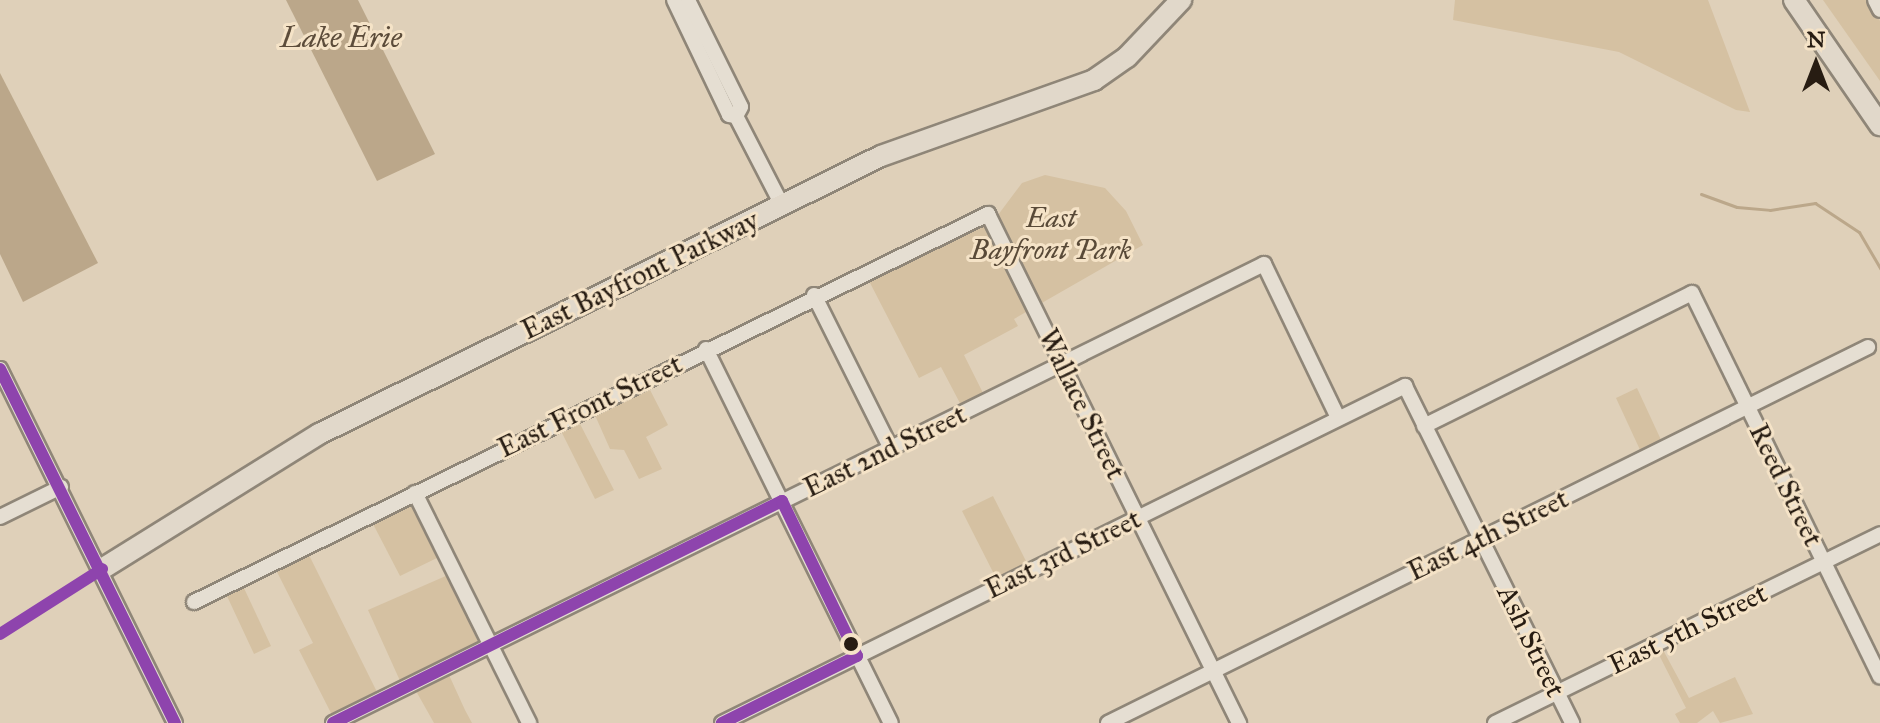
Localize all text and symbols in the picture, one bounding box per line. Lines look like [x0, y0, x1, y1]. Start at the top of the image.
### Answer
water label: Lake Erie [280, 19, 402, 55]
north arrow [1776, 24, 1856, 104]
text: N [1807, 26, 1825, 53]
park label: East Bayfront Park [970, 201, 1132, 267]
street label: East Bayfront Parkway [516, 203, 764, 347]
street label: Wallace Street [1031, 323, 1133, 485]
street label: East Front Street [492, 347, 688, 465]
street label: East 2nd Street [798, 397, 972, 505]
street label: Reed Street [1742, 418, 1830, 552]
street label: East 4th Street [1402, 482, 1574, 588]
street label: East 3rd Street [980, 502, 1146, 606]
street label: East 5th Street [1603, 576, 1773, 682]
street label: Ash Street [1490, 580, 1572, 702]
unlabelled marker [843, 636, 859, 652]

